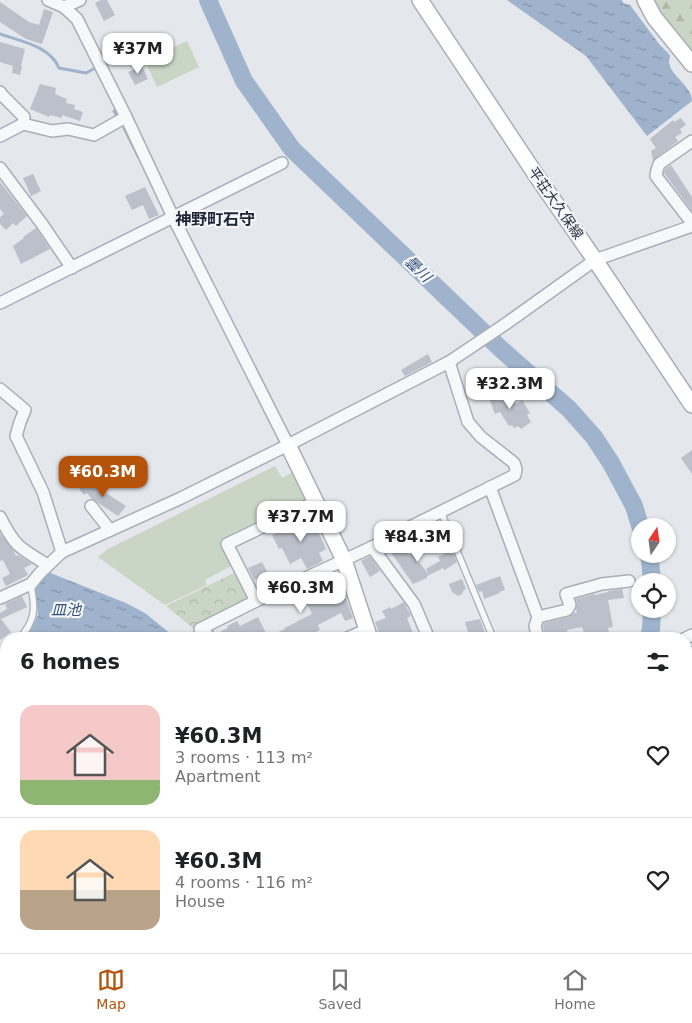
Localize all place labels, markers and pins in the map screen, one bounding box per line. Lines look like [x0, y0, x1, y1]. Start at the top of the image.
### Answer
pin: ¥37M [108, 32, 168, 75]
pin: ¥32.3M [469, 368, 551, 410]
pin: ¥60.3M [62, 456, 144, 498]
pin: ¥37.7M [260, 500, 342, 543]
pin: ¥84.3M [377, 520, 459, 563]
pin: ¥60.3M [260, 572, 342, 614]

